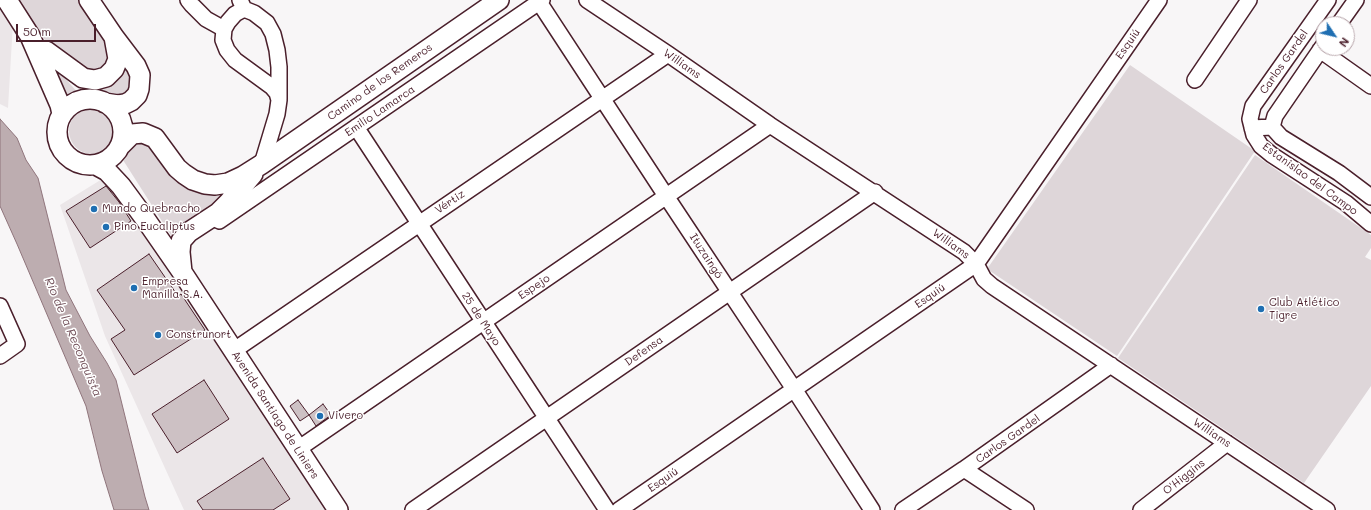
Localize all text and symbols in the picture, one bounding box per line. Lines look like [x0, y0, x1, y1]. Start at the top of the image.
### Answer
scale bar [18, 16, 98, 42]
north arrow [1315, 16, 1355, 56]
text: 50 m [23, 23, 51, 39]
street label: Esquiú [1113, 26, 1143, 62]
street label: Carlos Gardel [1257, 27, 1311, 97]
text: N [1336, 35, 1353, 50]
street label: Camino de los Remeros [325, 41, 435, 123]
street label: Williams [661, 46, 703, 82]
street label: Emilio Lamarca [342, 83, 418, 139]
street label: Estanislao del Campo [1260, 140, 1360, 218]
street label: Vértiz [433, 187, 467, 217]
place label: Mundo Quebracho [102, 202, 200, 216]
marker: Mundo Quebracho [89, 204, 99, 214]
place label: Pino Eucaliptus [114, 220, 195, 234]
marker: Pino Eucaliptus [101, 222, 111, 232]
street label: Williams [930, 226, 972, 262]
street label: Ituzaingó [687, 231, 725, 281]
street label: Espejo [516, 272, 552, 302]
water label: Río de la Reconquista [41, 275, 105, 399]
place label: Empresa Manilla S.A. [142, 275, 203, 301]
street label: Esquiú [912, 281, 948, 311]
marker: Empresa Manilla S.A. [129, 283, 139, 293]
street label: 25 de Mayo [459, 290, 503, 348]
place label: Club Atlético Tigre [1269, 296, 1339, 322]
marker: Club Atlético Tigre [1256, 304, 1266, 314]
place label: Construnort [166, 328, 231, 342]
marker: Construnort [153, 330, 163, 340]
street label: Defensa [622, 333, 666, 369]
street label: Avenida Santiago de Liniers [229, 348, 321, 482]
place label: Vivero [328, 409, 363, 423]
marker: Vivero [315, 411, 325, 421]
street label: Carlos Gardel [973, 412, 1043, 466]
street label: Williams [1191, 416, 1233, 450]
street label: O'Higgins [1160, 456, 1208, 498]
street label: Esquiú [645, 465, 681, 495]

